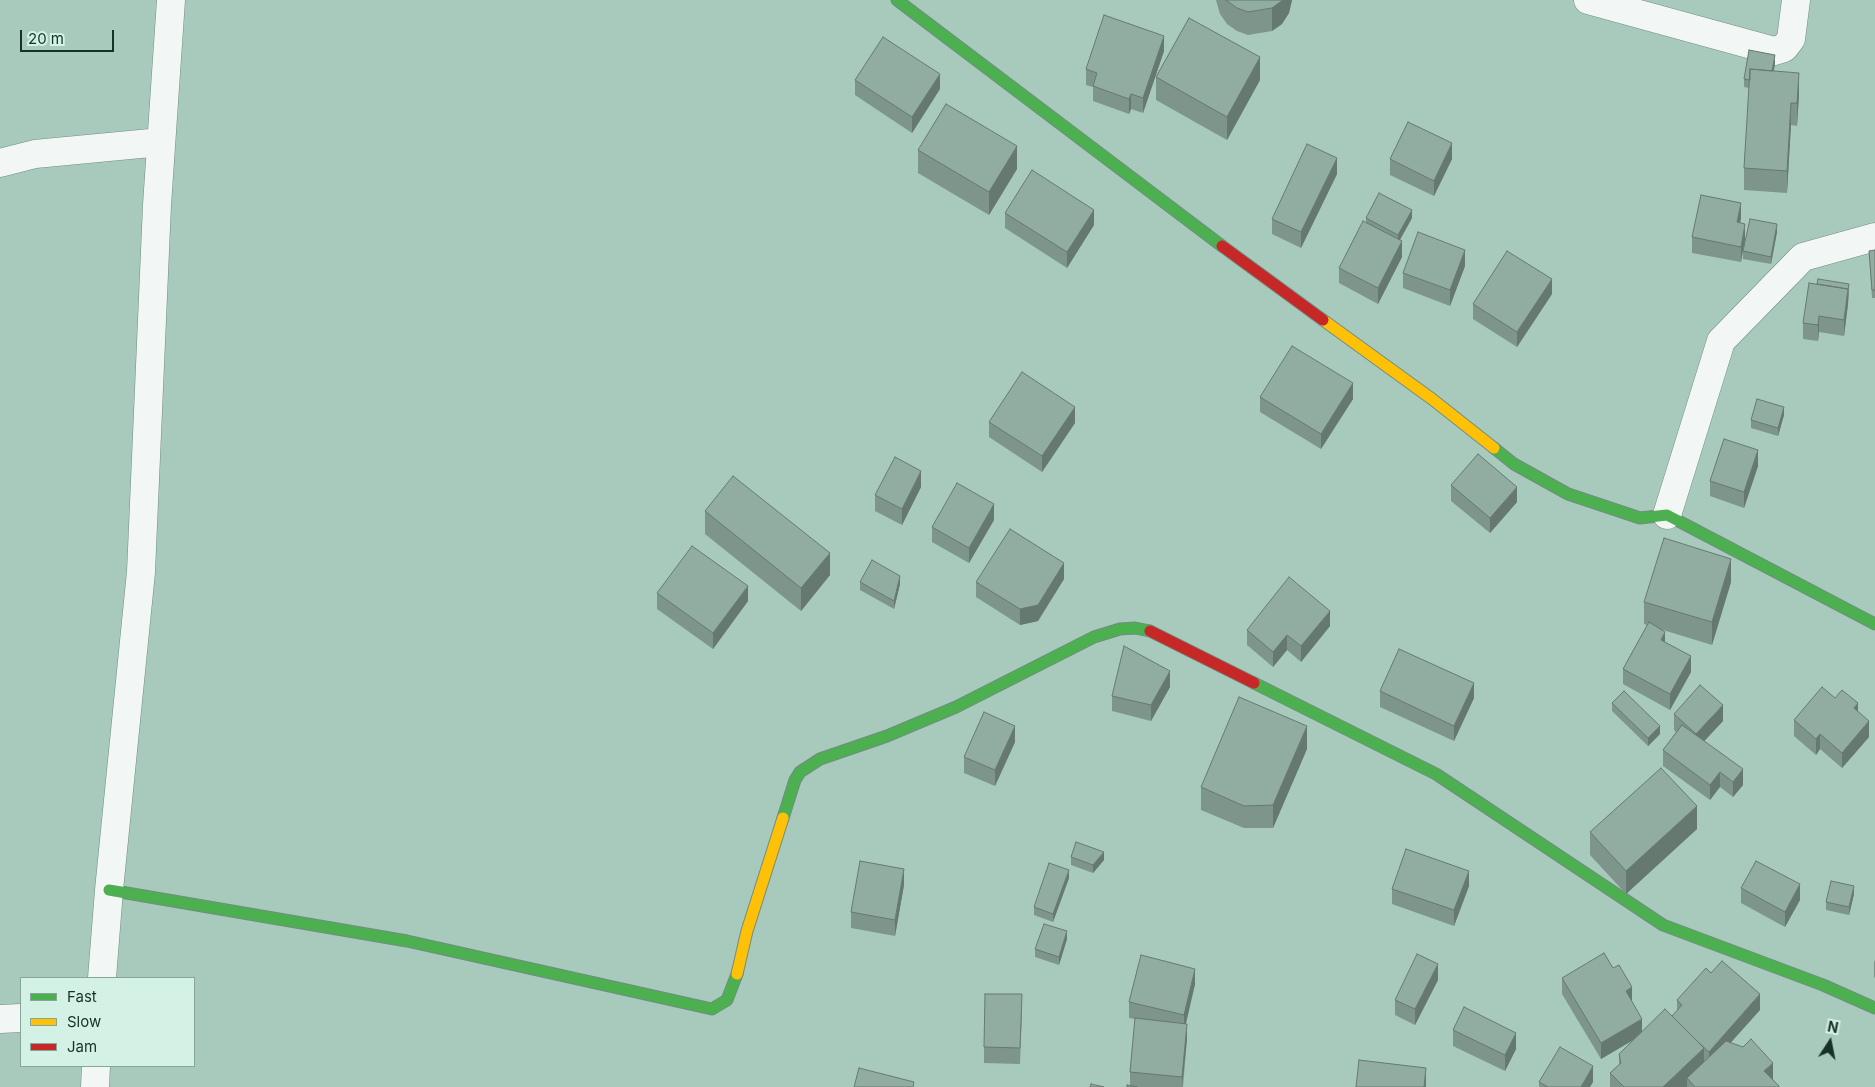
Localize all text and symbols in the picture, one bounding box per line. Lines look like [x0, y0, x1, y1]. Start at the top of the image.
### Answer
scale bar [22, 20, 116, 52]
text: 20 m [28, 29, 64, 48]
legend [20, 977, 195, 1067]
text: Fast [67, 987, 97, 1006]
text: Slow [67, 1012, 101, 1031]
north arrow [1805, 1017, 1855, 1067]
text: N [1826, 1017, 1840, 1036]
text: Jam [67, 1037, 97, 1056]

